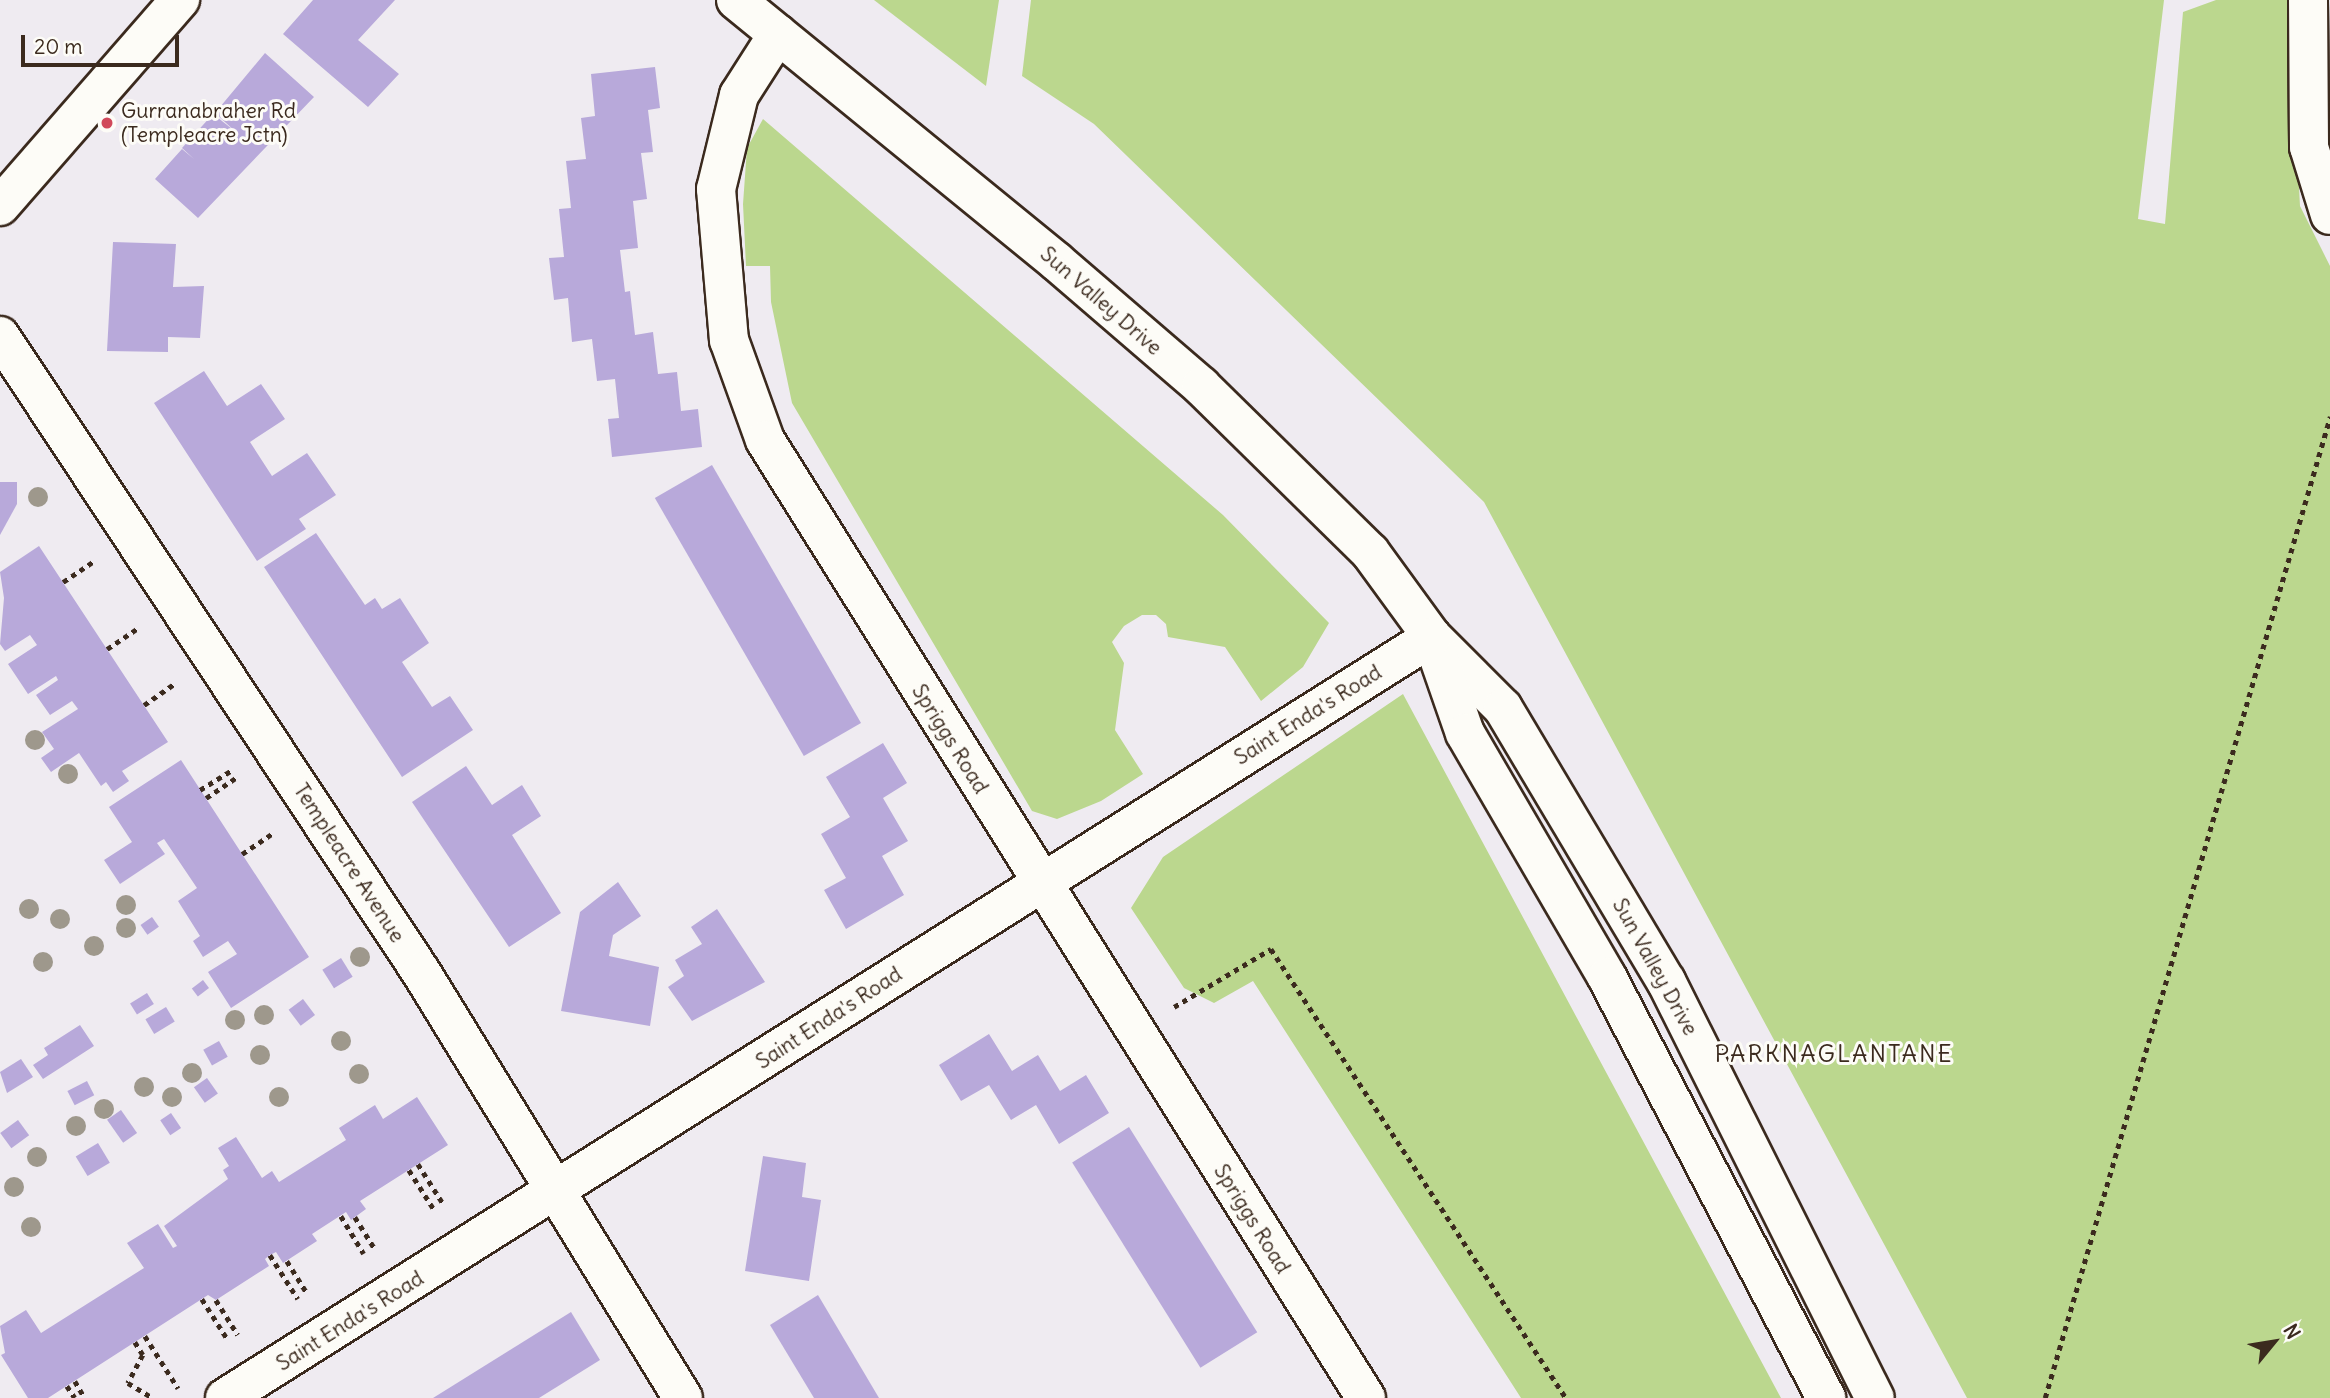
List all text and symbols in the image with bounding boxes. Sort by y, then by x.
scale bar [24,21,182,65]
text: 20 m [34,33,83,60]
place label: Gurranabraher Rd (Templeacre Jctn) [121,98,296,148]
marker: Gurranabraher Rd (Templeacre Jctn) [99,115,115,131]
street label: Sun Valley Drive [1035,241,1167,361]
street label: Saint Enda's Road [1230,660,1386,770]
street label: Spriggs Road [906,680,994,798]
street label: Templeacre Avenue [288,779,410,947]
street label: Sun Valley Drive [1607,894,1703,1040]
street label: Saint Enda's Road [751,961,907,1075]
district label: PARKNAGLANTANE [1716,1040,1952,1068]
street label: Spriggs Road [1208,1160,1296,1278]
street label: Saint Enda's Road [272,1266,428,1376]
north arrow [2239,1307,2309,1377]
text: N [2279,1320,2306,1343]

